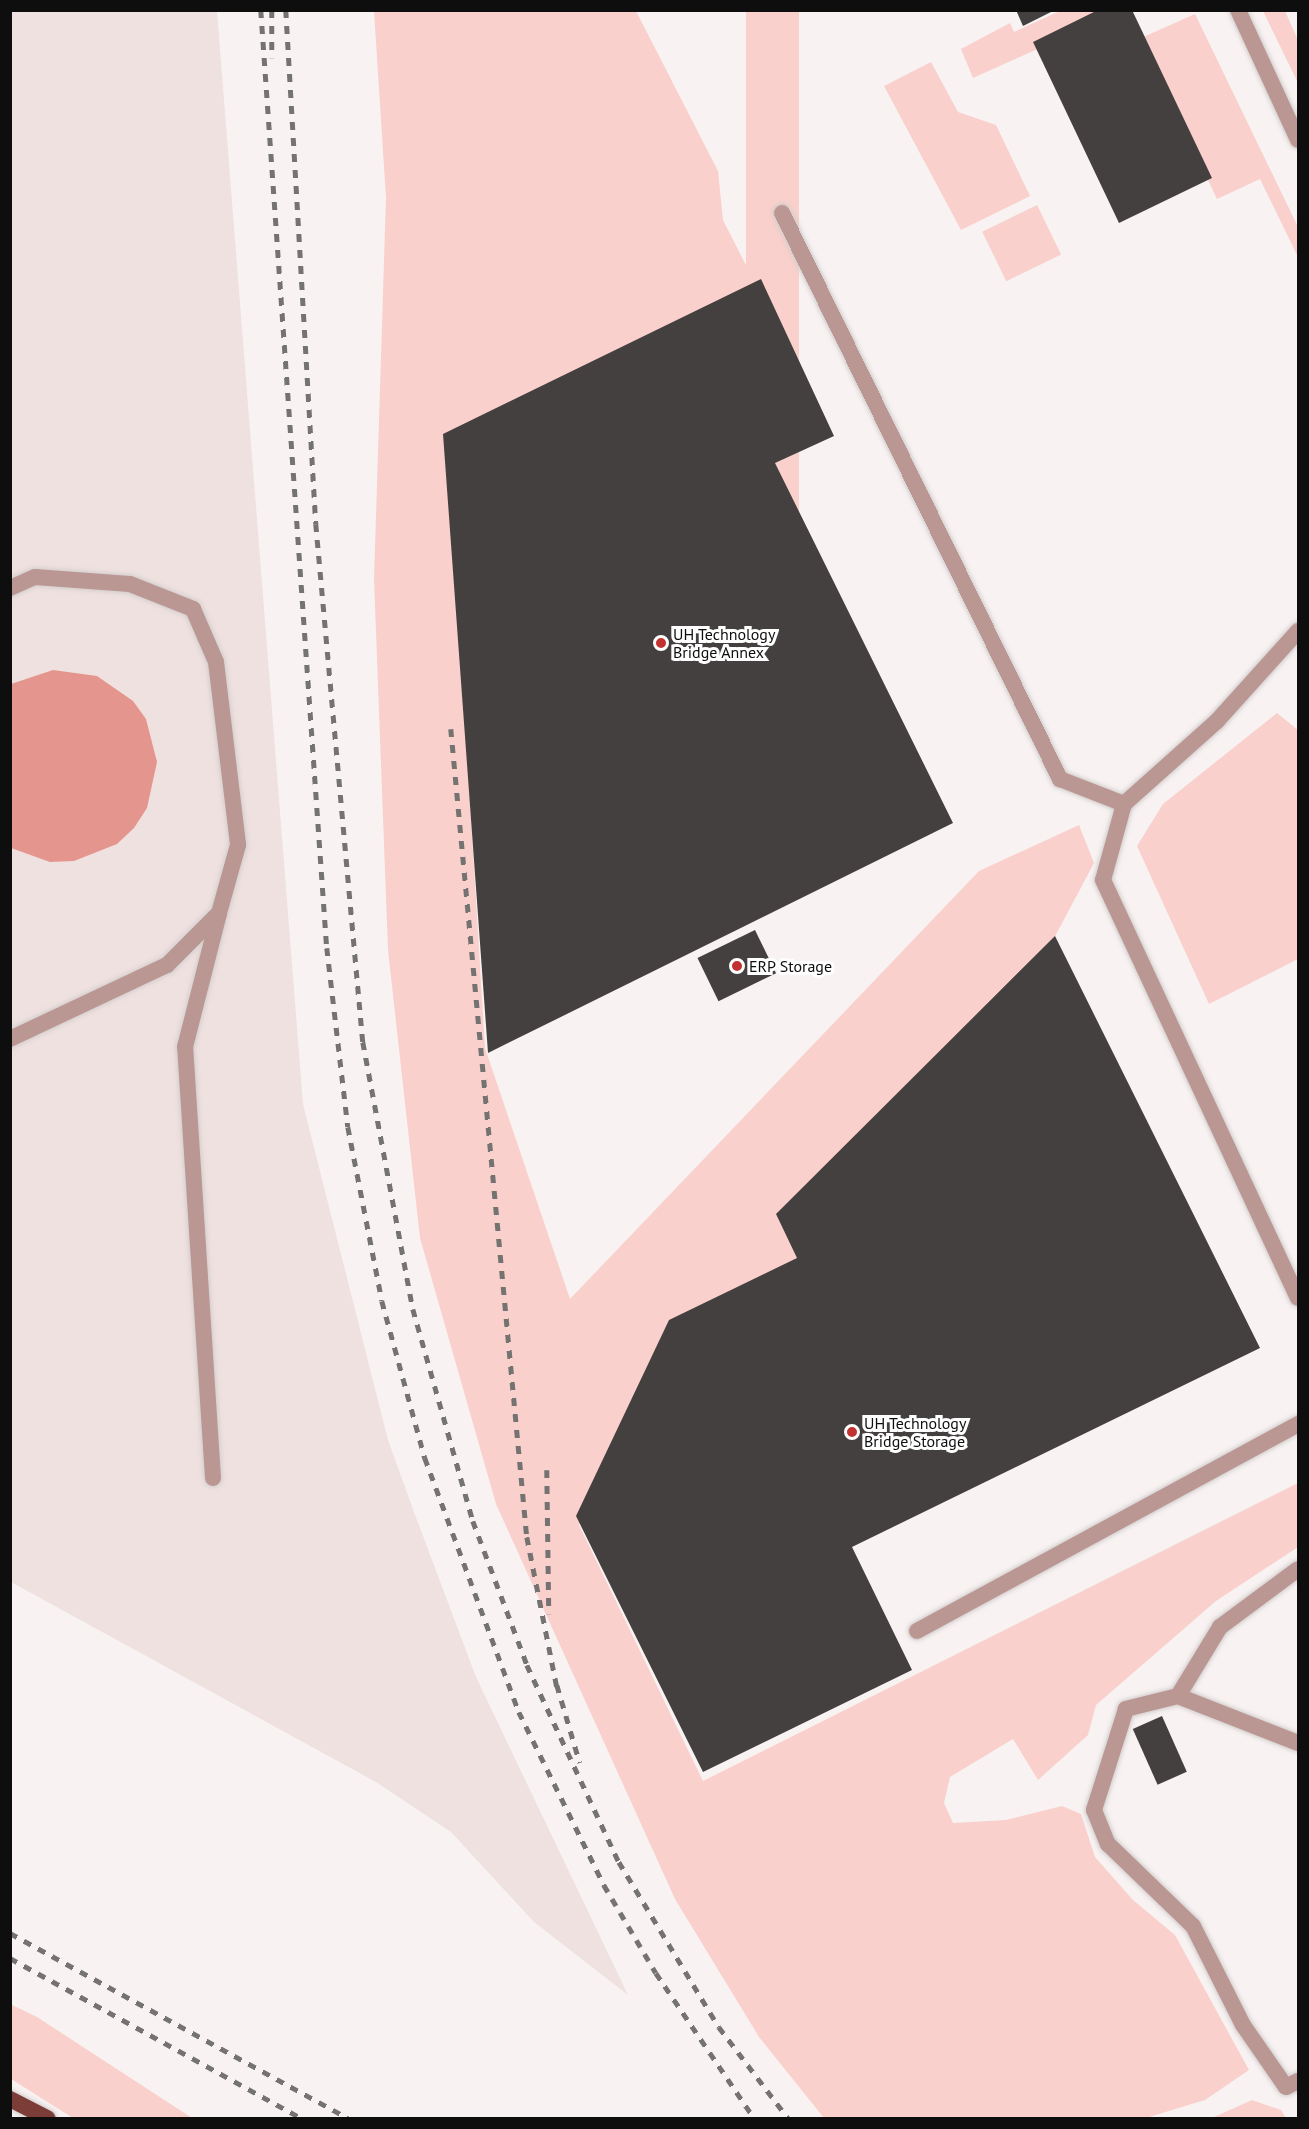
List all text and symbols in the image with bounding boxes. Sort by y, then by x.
place label: UH Technology Bridge Annex [673,624,776,662]
marker: UH Technology Bridge Annex [654,636,668,650]
place label: ERP Storage [749,956,833,976]
marker: ERP Storage [730,959,744,973]
place label: UH Technology Bridge Storage [864,1413,967,1451]
marker: UH Technology Bridge Storage [845,1425,859,1439]

